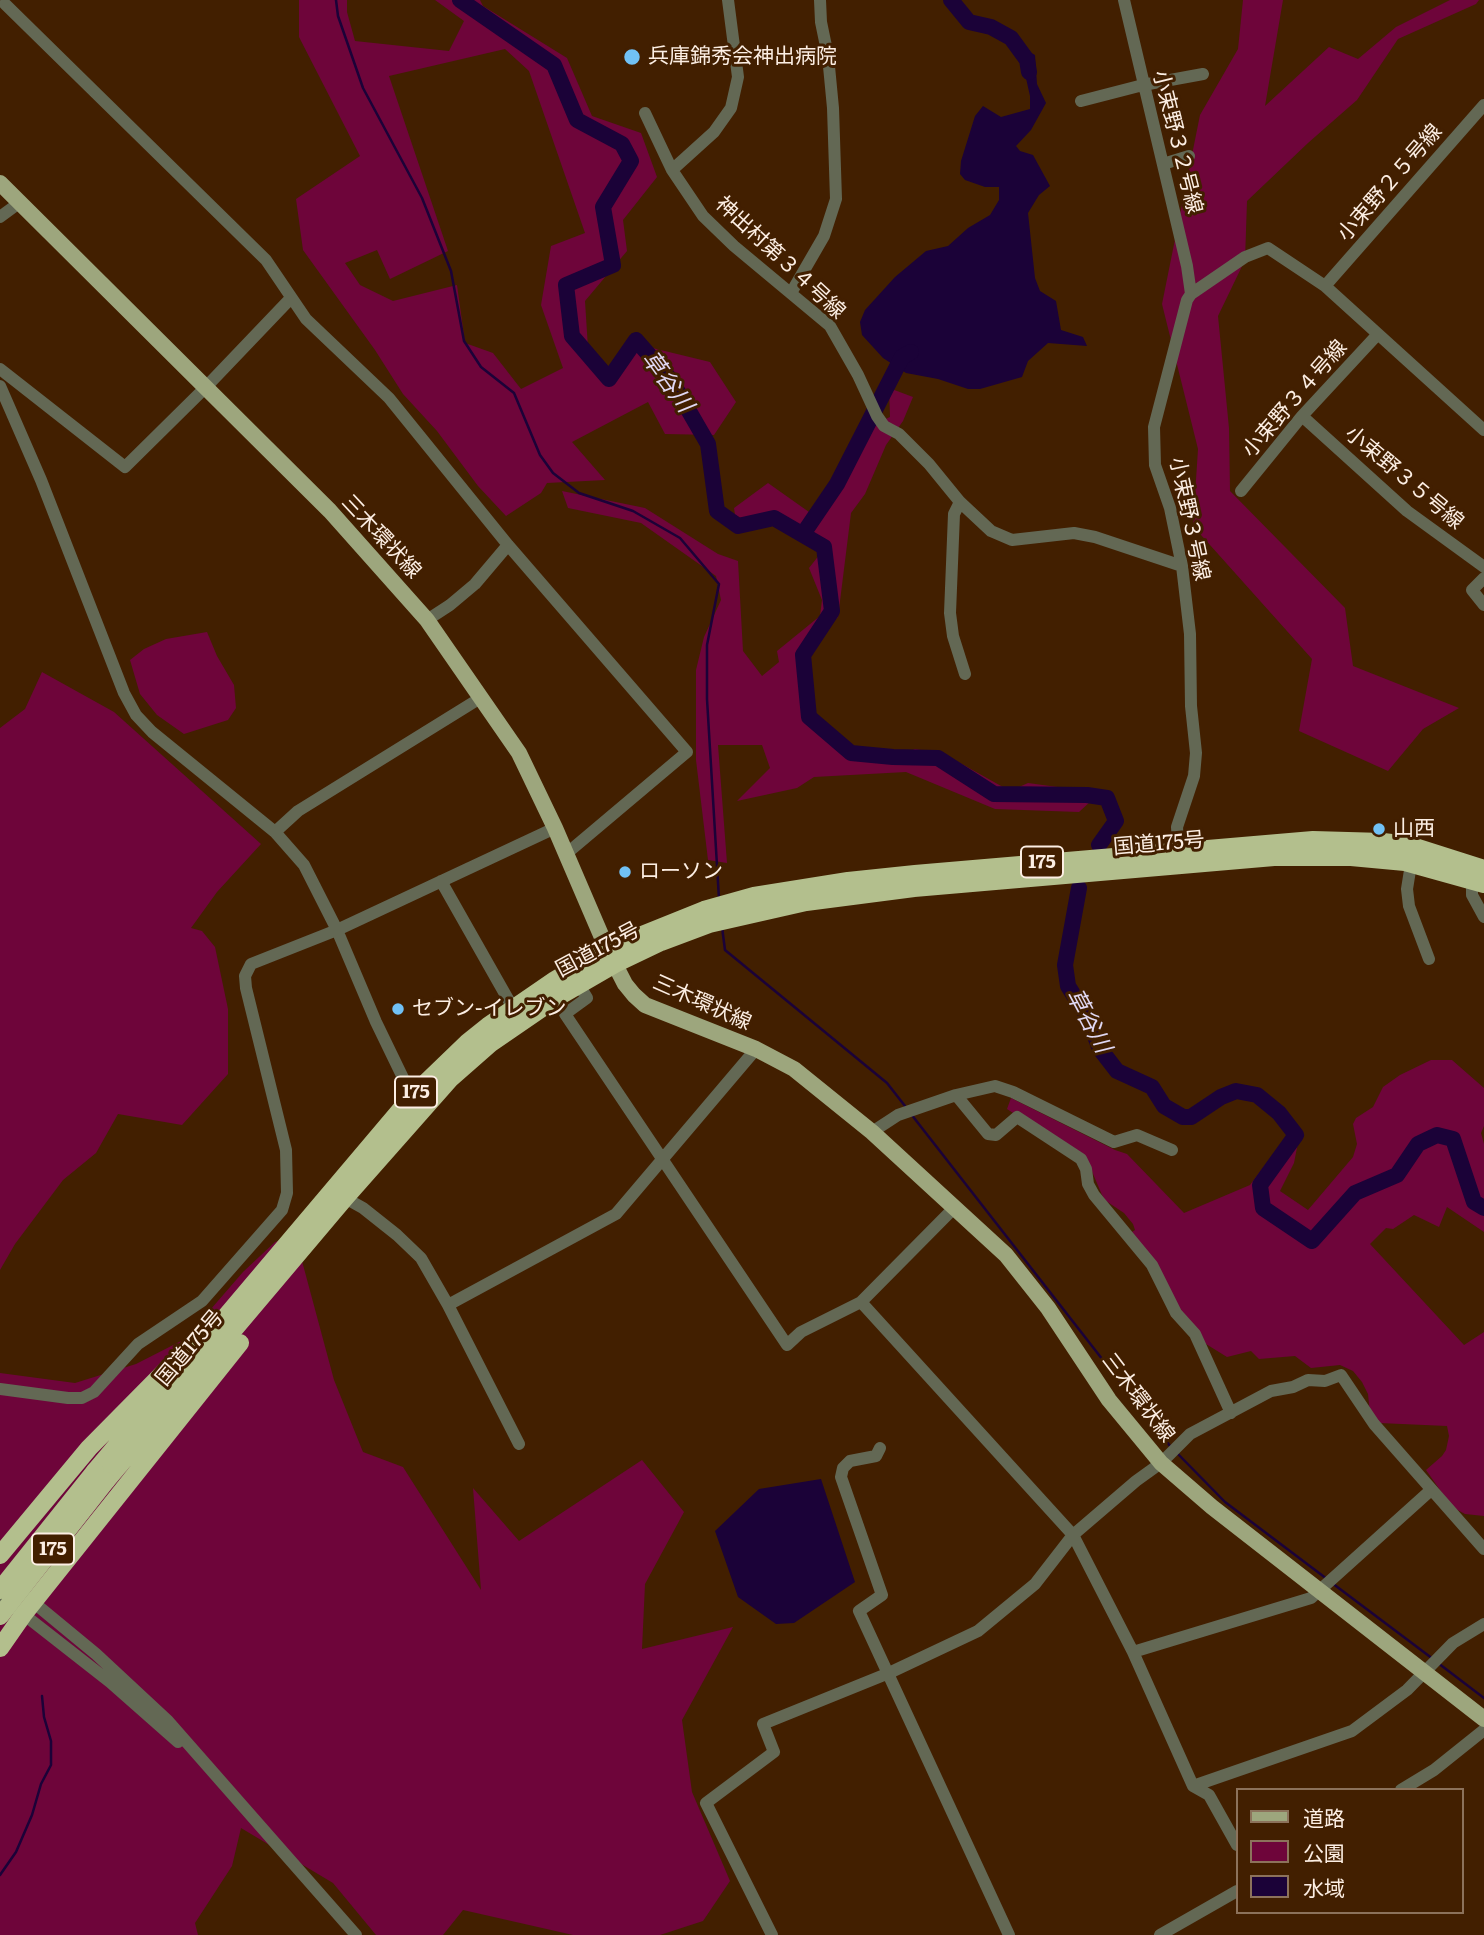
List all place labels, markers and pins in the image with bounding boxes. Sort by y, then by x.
place label: 兵庫錦秀会神出病院 [648,44,837,70]
marker: 兵庫錦秀会神出病院 [622,47,642,67]
place label: 山西 [1393,816,1435,842]
marker: 山西 [1371,821,1387,837]
place label: ローソン [639,859,723,885]
marker: ローソン [617,864,633,880]
place label: セブン-イレブン [412,996,566,1022]
marker: セブン-イレブン [390,1001,406,1017]

